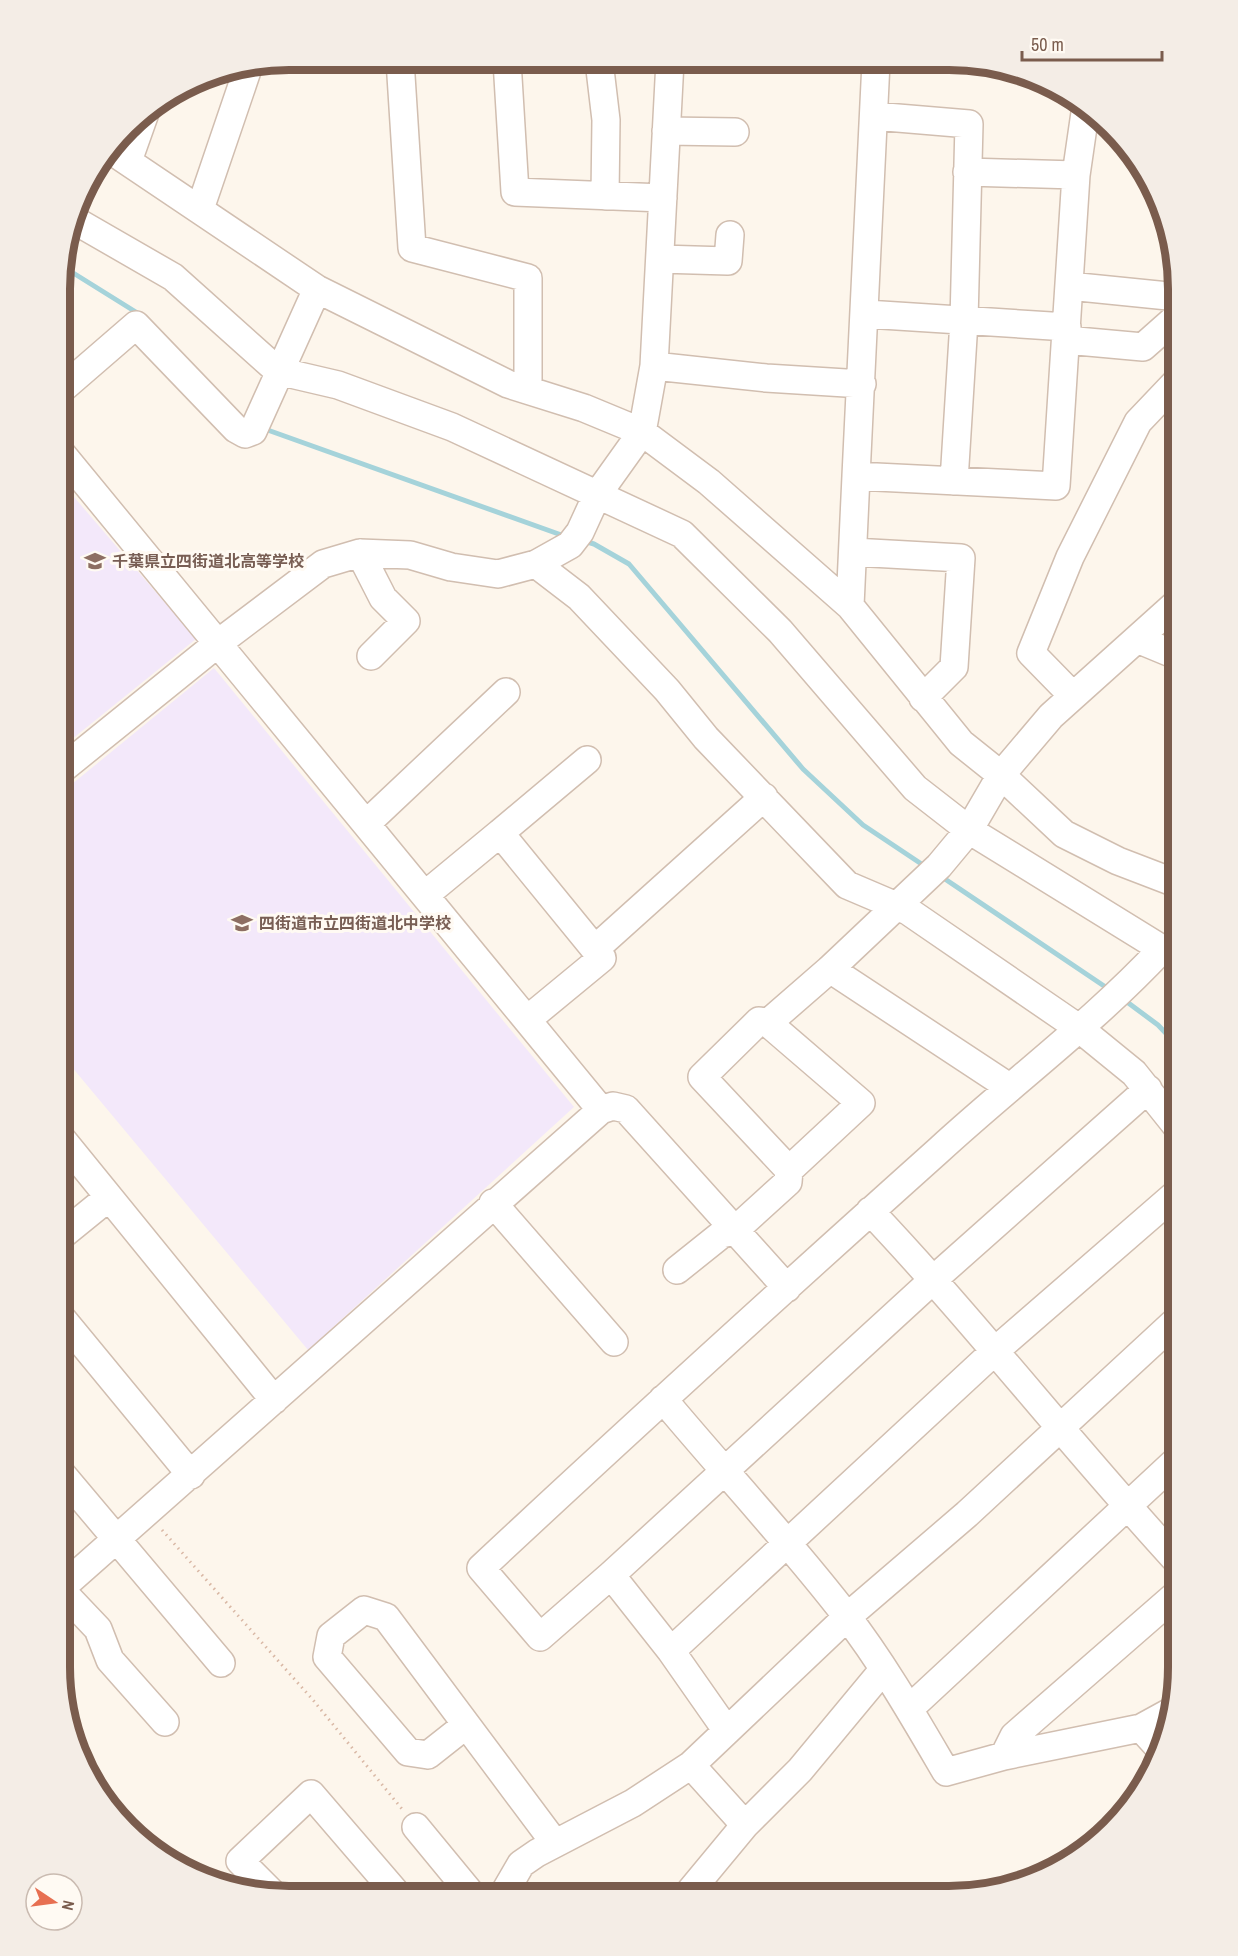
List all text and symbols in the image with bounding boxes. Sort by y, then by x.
scale bar [1022,24,1162,62]
text: 50 m [1031,32,1064,57]
school or university icon: 千葉県立四街道北高等学校 [83,549,107,573]
place label: 千葉県立四街道北高等学校 [112,550,304,572]
school or university icon: 四街道市立四街道北中学校 [230,911,254,935]
place label: 四街道市立四街道北中学校 [259,912,451,934]
north arrow [24,1872,84,1932]
text: N [57,1898,80,1912]

